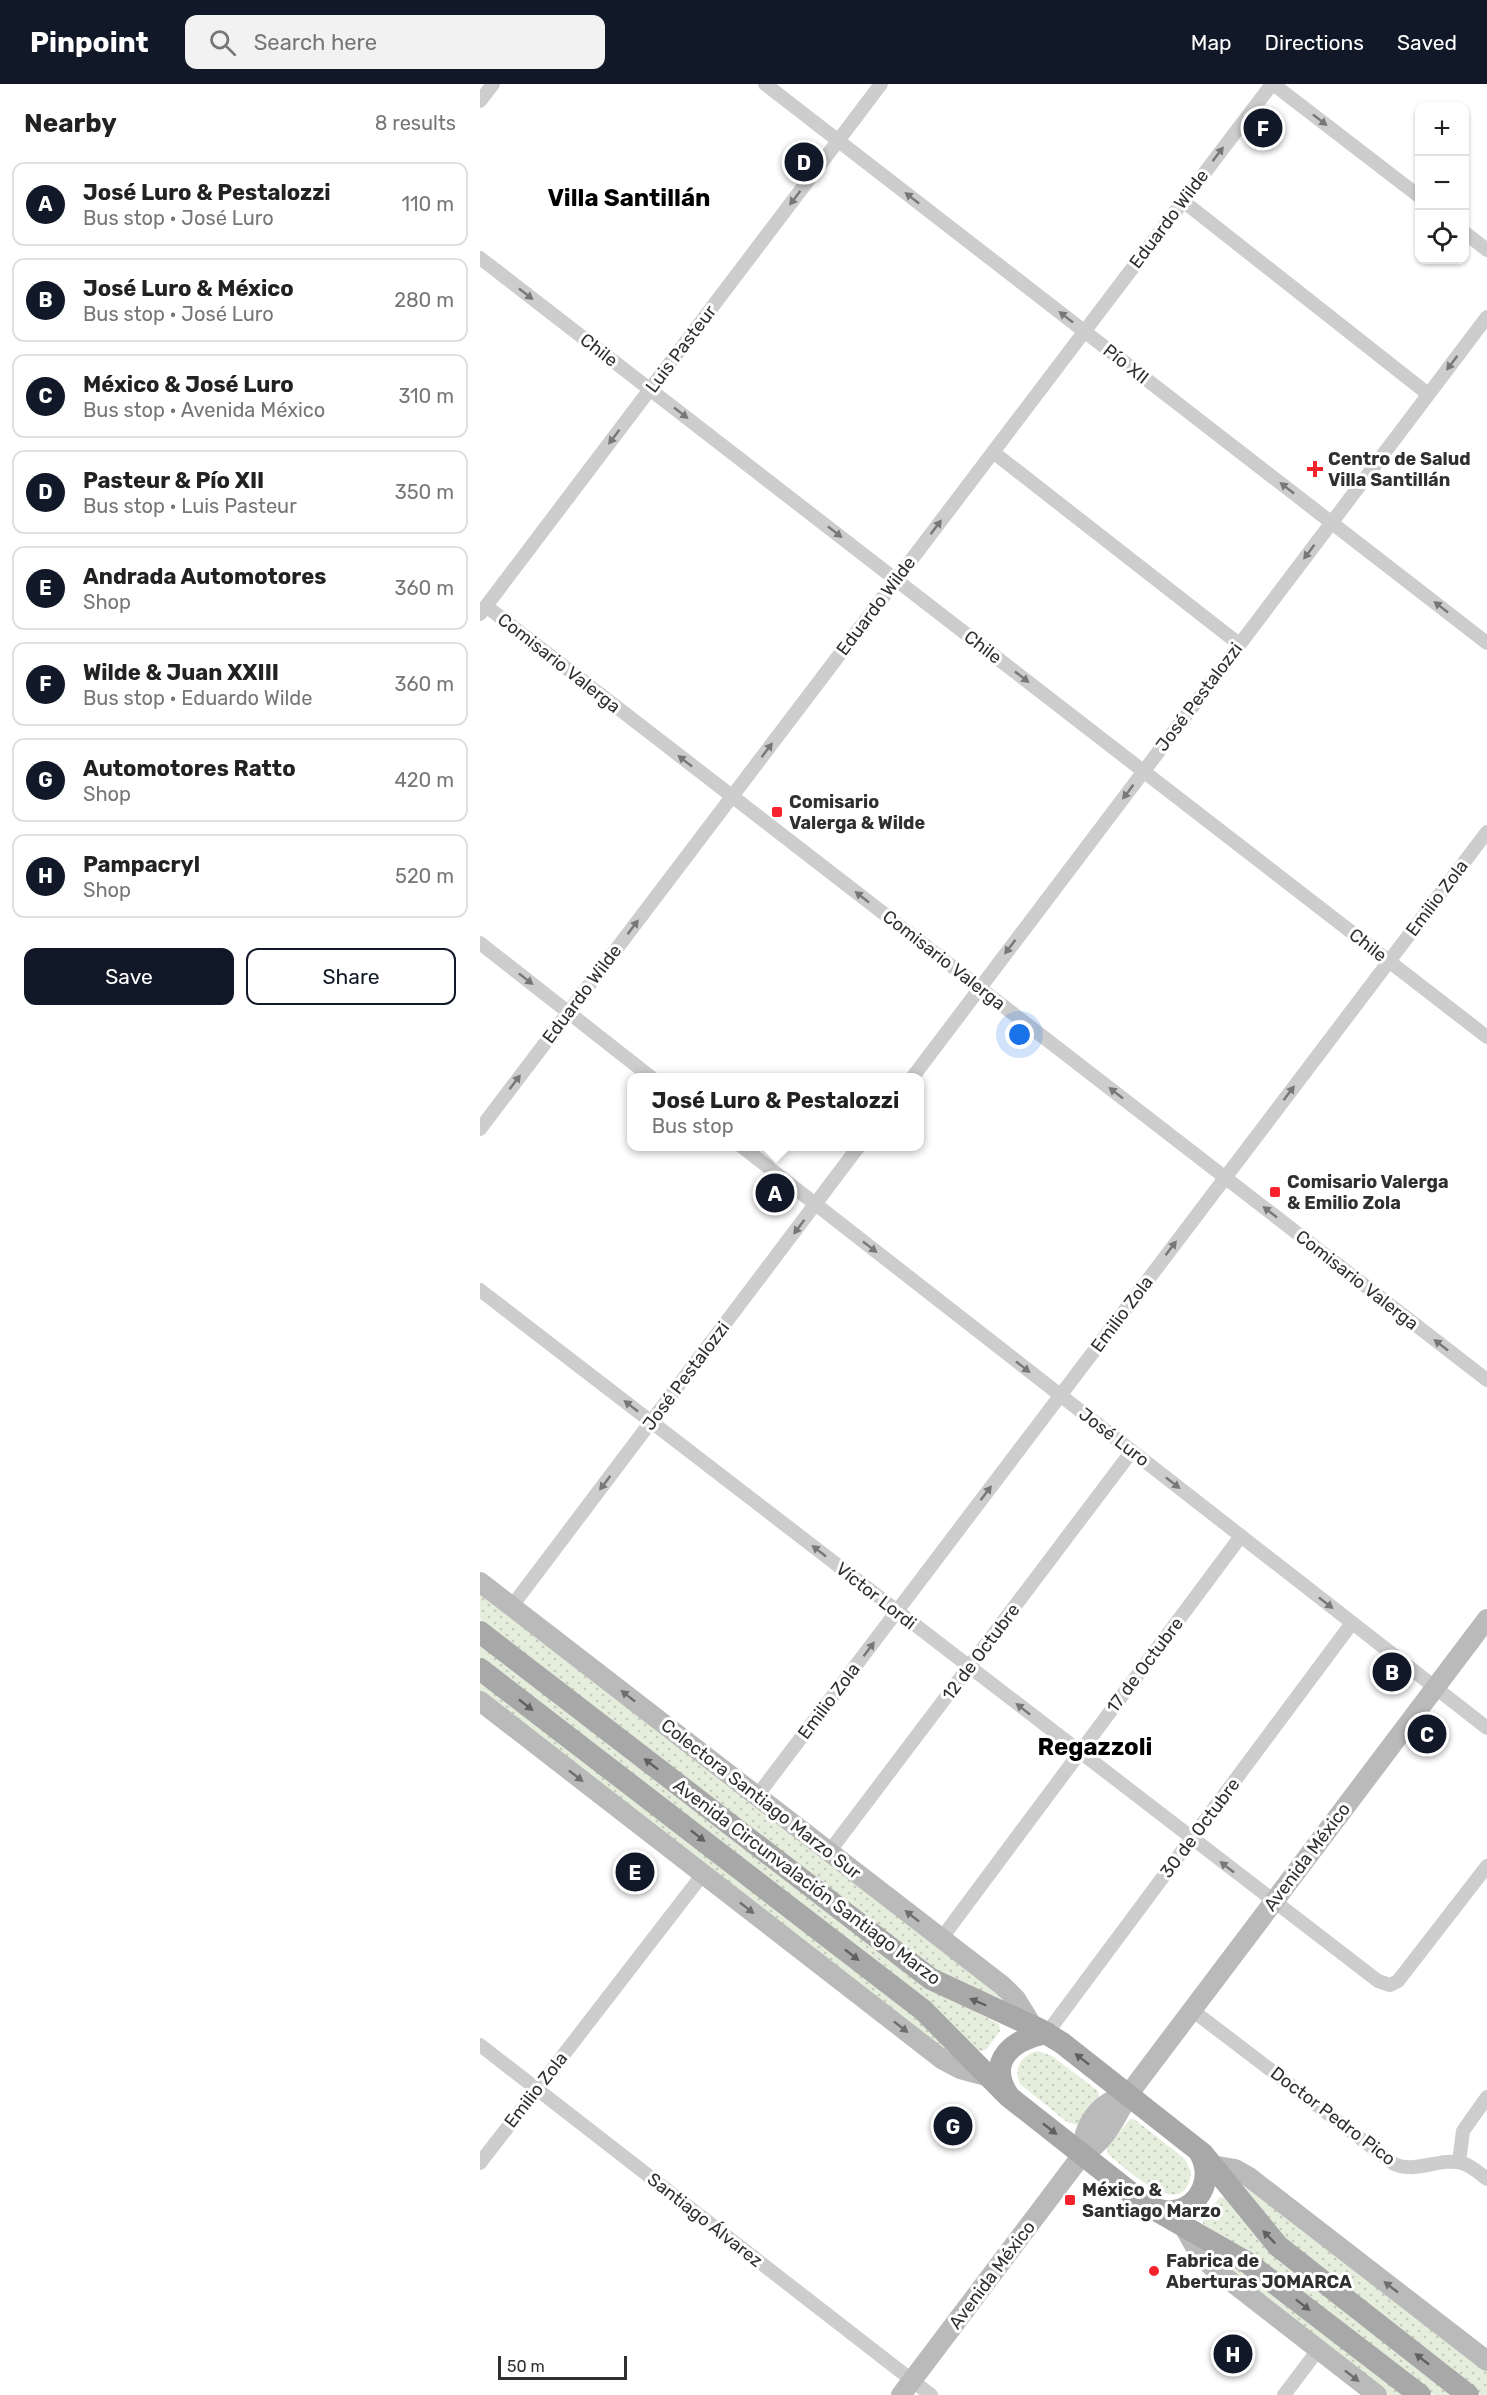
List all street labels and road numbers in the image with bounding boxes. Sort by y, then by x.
street label: Eduardo Wilde [1125,165,1213,273]
street label: Luis Pasteur [641,301,721,397]
street label: Chile [576,328,622,372]
street label: Pío XII [1099,339,1153,389]
street label: Eduardo Wilde [832,552,920,660]
street label: Comisario Valerga [493,608,625,718]
street label: Chile [960,625,1006,669]
street label: José Pestalozzi [1151,638,1247,756]
street label: Emilio Zola [1401,855,1473,941]
street label: Comisario Valerga [878,905,1010,1015]
street label: Chile [1345,923,1391,967]
street label: Eduardo Wilde [538,940,626,1048]
street label: Comisario Valerga [1291,1225,1423,1335]
street label: Emilio Zola [1086,1271,1158,1357]
street label: José Pestalozzi [638,1317,734,1435]
street label: José Luro [1074,1403,1154,1471]
street label: Víctor Lordi [831,1558,921,1634]
street label: 12 de Octubre [938,1599,1024,1705]
street label: 17 de Octubre [1102,1613,1188,1717]
street label: Emilio Zola [793,1658,865,1744]
street label: Colectora Santiago Marzo Sur [657,1714,865,1884]
street label: Avenida Circunvalación Santiago Marzo [669,1774,945,1990]
street label: 30 de Octubre [1155,1774,1245,1882]
street label: Avenida México [1259,1798,1355,1916]
street label: Emilio Zola [500,2048,572,2132]
street label: Doctor Pedro Pico [1266,2062,1400,2170]
street label: Santiago Álvarez [643,2168,767,2272]
street label: Avenida México [944,2216,1040,2334]

